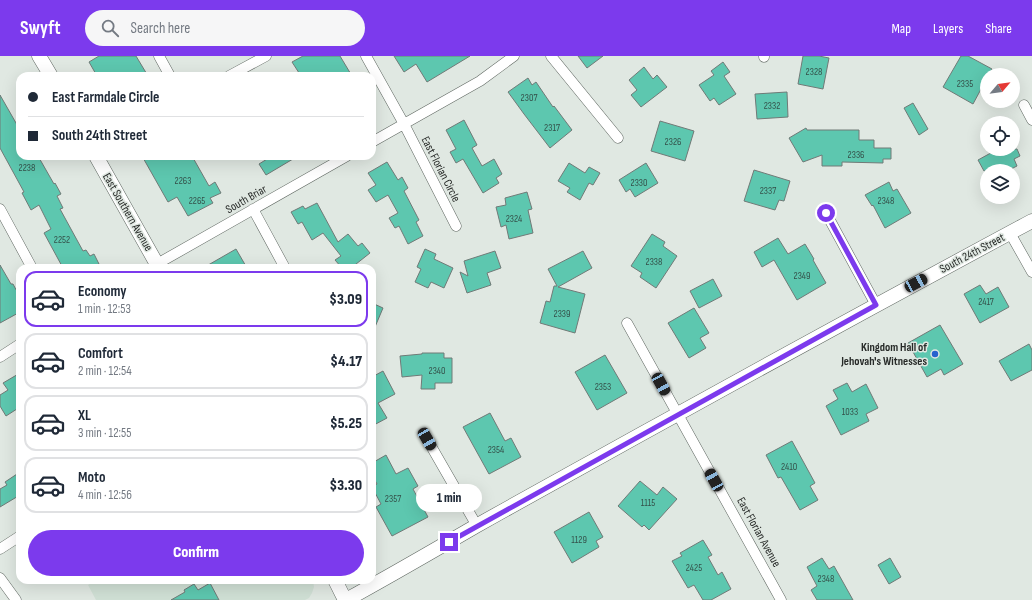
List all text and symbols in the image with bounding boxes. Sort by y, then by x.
search box [85,10,365,46]
text: Swyft [20,17,61,40]
icon: search [99,17,121,39]
text: Search here [131,19,190,38]
text: Map [891,20,911,37]
text: Layers [933,20,963,37]
text: Share [985,20,1012,37]
house number: 2328 [806,66,822,78]
north arrow [980,68,1020,108]
map controls [980,68,1020,204]
house number: 2335 [957,78,973,90]
text: East Farmdale Circle [52,88,159,107]
house number: 2307 [521,92,537,104]
house number: 2332 [764,100,780,112]
button: locate [980,116,1020,156]
house number: 2317 [544,122,560,134]
text: South 24th Street [52,126,147,145]
street label: East Florian Circle [418,134,464,205]
house number: 2326 [665,136,681,148]
house number: 2336 [848,149,864,161]
house number: 2238 [19,162,35,174]
button: layers [980,164,1020,204]
street label: East Southern Avenue [99,170,156,254]
house number: 2263 [175,175,191,187]
house number: 2330 [631,177,648,189]
street label: South Briar [223,181,270,217]
house number: 2337 [760,185,776,197]
house number: 2265 [189,195,205,207]
house number: 2348 [878,195,894,207]
route start [817,204,835,222]
house number: 2324 [506,213,522,225]
street label: South 24th Street [937,230,1008,277]
house number: 2252 [54,234,70,246]
house number: 2338 [646,256,662,268]
house number: 2349 [794,270,810,282]
car [903,272,929,294]
icon: car [30,281,66,317]
text: Economy [78,282,127,301]
text: $3.09 [329,290,362,309]
house number: 2417 [978,296,994,308]
text: 1 min · 12:53 [78,301,131,317]
house number: 2339 [554,308,570,320]
place label: Kingdom Hall of Jehovah's Witnesses [840,340,927,369]
icon: car [30,343,66,379]
text: Comfort [78,344,123,363]
marker: Kingdom Hall of Jehovah's Witnesses [930,349,940,359]
text: $4.17 [330,352,362,371]
text: 2 min · 12:54 [78,363,132,379]
house number: 2340 [429,365,446,377]
car [650,371,672,397]
house number: 2353 [595,381,611,393]
icon: car [30,405,66,441]
text: XL [78,406,91,425]
house number: 1033 [842,406,858,418]
text: $5.25 [330,414,362,433]
text: 3 min · 12:55 [78,425,132,441]
car [416,426,438,452]
house number: 2354 [488,444,504,456]
house number: 2410 [781,461,797,473]
icon: car [30,467,66,503]
car [703,467,725,493]
text: Moto [78,468,105,487]
text: $3.30 [329,476,362,495]
callout: 1 min [416,484,482,512]
text: 4 min · 12:56 [78,487,132,503]
text: 1 min [437,490,461,506]
house number: 2357 [385,493,401,505]
street label: East Florian Avenue [733,495,784,570]
house number: 1115 [641,497,655,509]
button: Confirm [28,530,364,576]
route end [440,533,458,551]
house number: 1129 [571,534,587,546]
house number: 2425 [686,562,702,574]
house number: 2348 [818,573,834,585]

